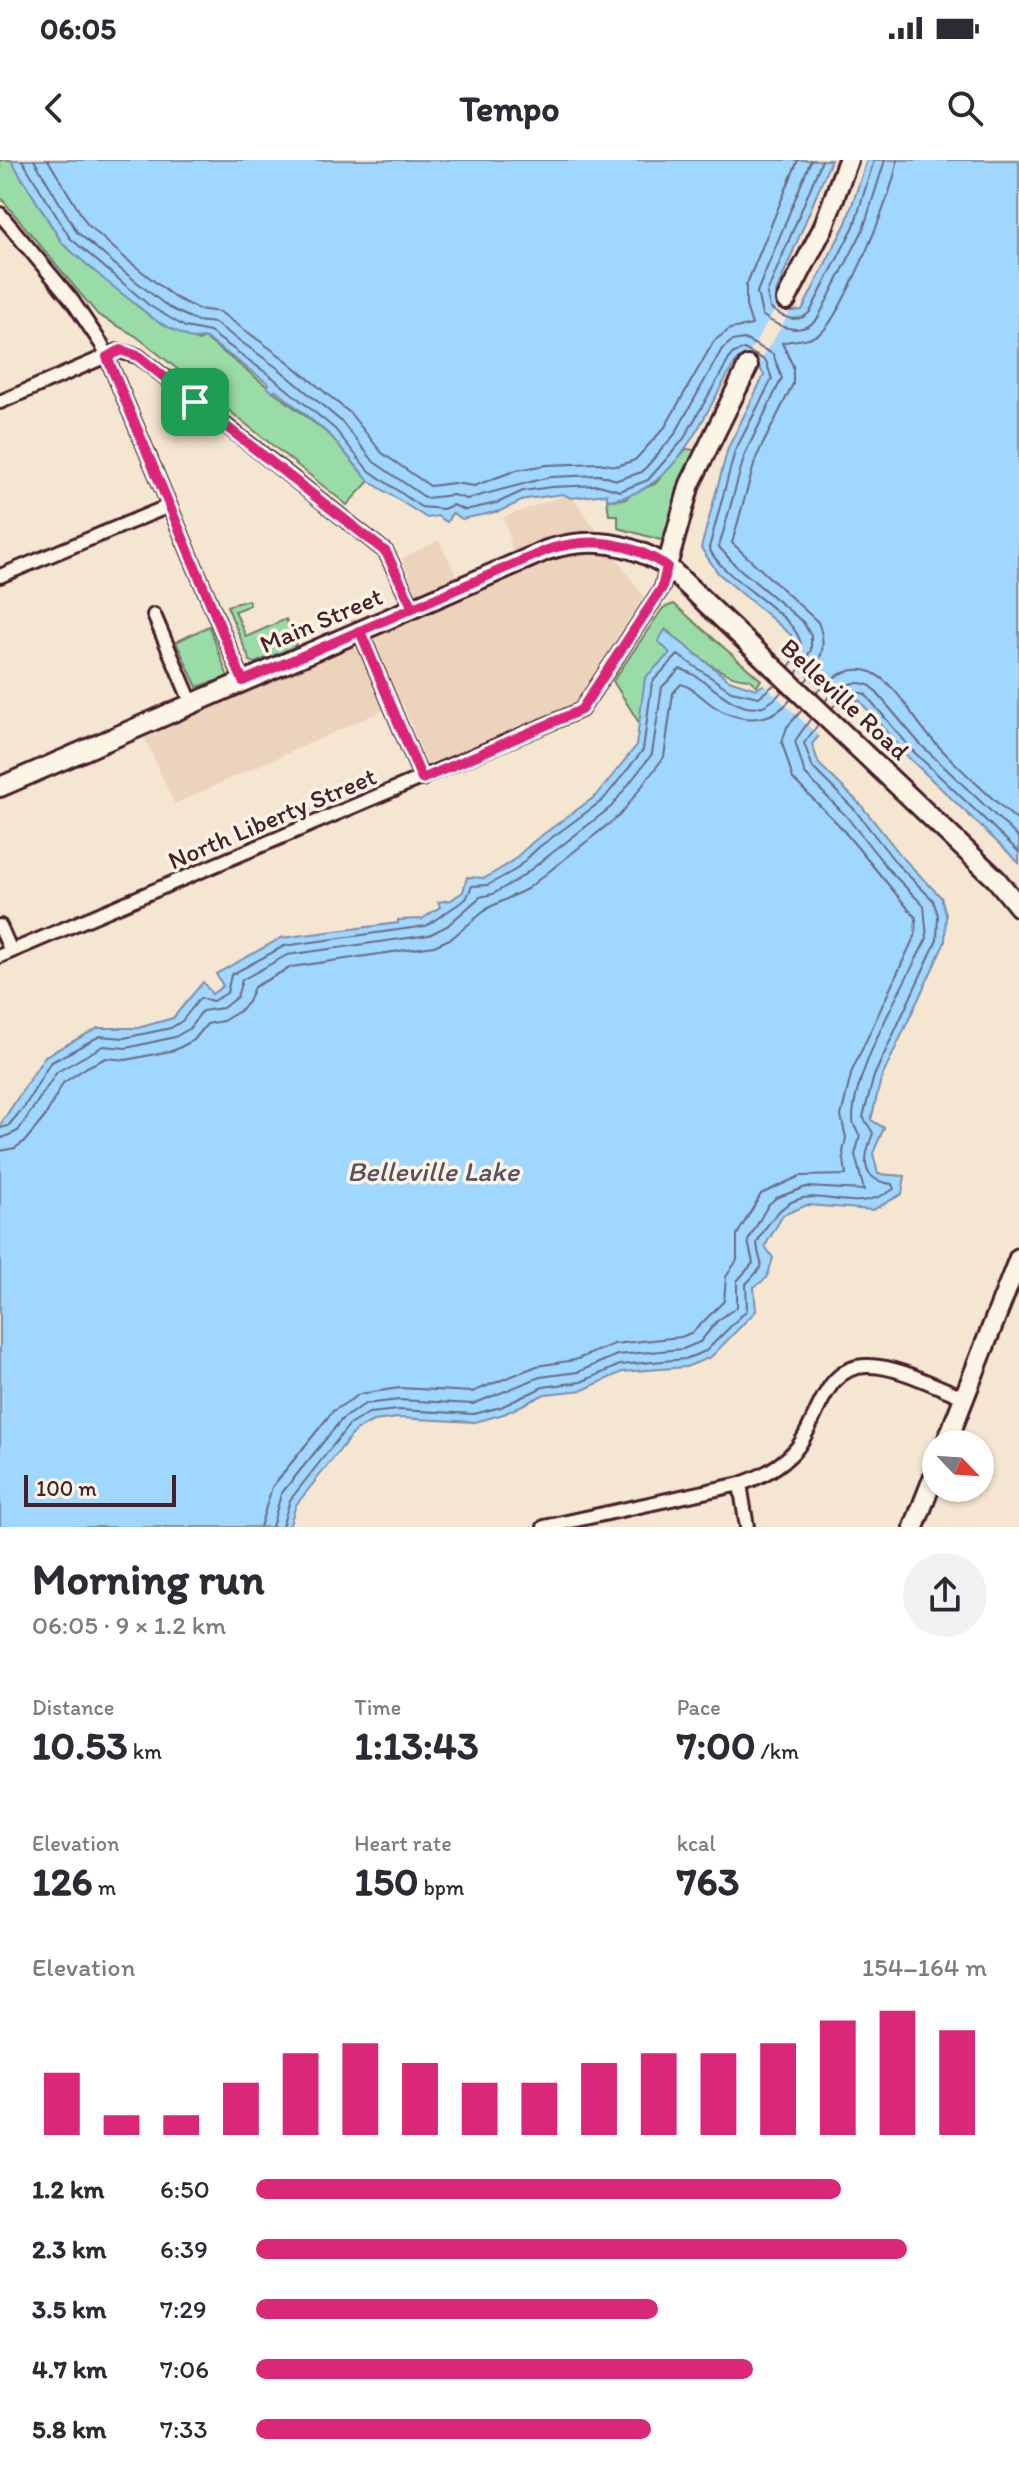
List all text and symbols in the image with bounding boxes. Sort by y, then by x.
text: 06:05 [40,10,116,47]
icon: back [32,86,76,130]
icon: search [943,86,987,130]
text: Tempo [459,87,560,130]
pin [161,368,229,436]
icon: arrive [173,380,217,424]
street label: Main Street [255,580,388,660]
street label: Belleville Road [774,631,916,767]
street label: North Liberty Street [163,760,381,876]
water label: Belleville Lake [347,1154,521,1188]
north arrow [922,1430,994,1502]
map controls [922,1430,994,1502]
scale bar [24,1471,176,1507]
text: 100 m [36,1475,97,1502]
text: Morning run [32,1552,265,1605]
button: share [903,1553,987,1637]
text: 06:05 · 9 × 1.2 km [32,1609,226,1641]
text: Distance [32,1694,114,1721]
text: Time [354,1694,401,1721]
text: Pace [677,1694,721,1721]
text: 10.53 [32,1721,128,1769]
text: 1:13:43 [354,1721,479,1769]
text: 7:00 [677,1721,756,1769]
text: km [128,1738,162,1765]
text: /km [756,1738,799,1765]
text: Elevation [32,1830,119,1857]
text: Heart rate [354,1830,452,1857]
text: kcal [677,1830,716,1857]
text: 126 [32,1857,93,1905]
text: 150 [354,1857,419,1905]
text: 763 [677,1857,739,1905]
text: m [93,1874,116,1901]
text: bpm [419,1874,464,1901]
text: Elevation [32,1951,135,1983]
text: 154–164 m [862,1951,987,1983]
text: 1.2 km [32,2173,104,2205]
text: 6:50 [160,2173,210,2205]
text: 2.3 km [32,2233,106,2265]
text: 6:39 [160,2233,208,2265]
text: 3.5 km [32,2293,106,2325]
text: 7:29 [160,2293,207,2325]
text: 4.7 km [32,2353,107,2385]
text: 7:06 [160,2353,209,2385]
text: 5.8 km [32,2413,107,2445]
text: 7:33 [160,2413,208,2445]

